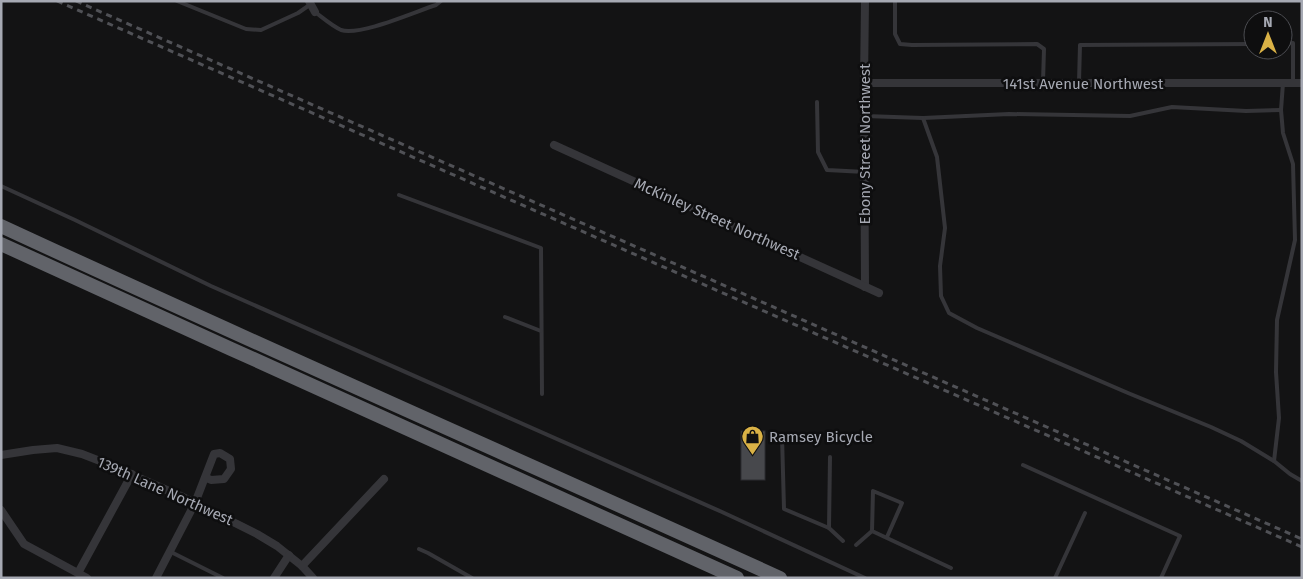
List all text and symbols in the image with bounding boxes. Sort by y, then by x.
north arrow [1243,10,1293,60]
text: N [1263,14,1273,31]
street label: Ebony Street Northwest [856,63,874,224]
street label: 141st Avenue Northwest [1003,75,1164,93]
street label: McKinley Street Northwest [631,174,803,264]
shop icon: Ramsey Bicycle [741,425,765,456]
place label: Ramsey Bicycle [769,428,873,446]
street label: 139th Lane Northwest [94,453,236,529]

